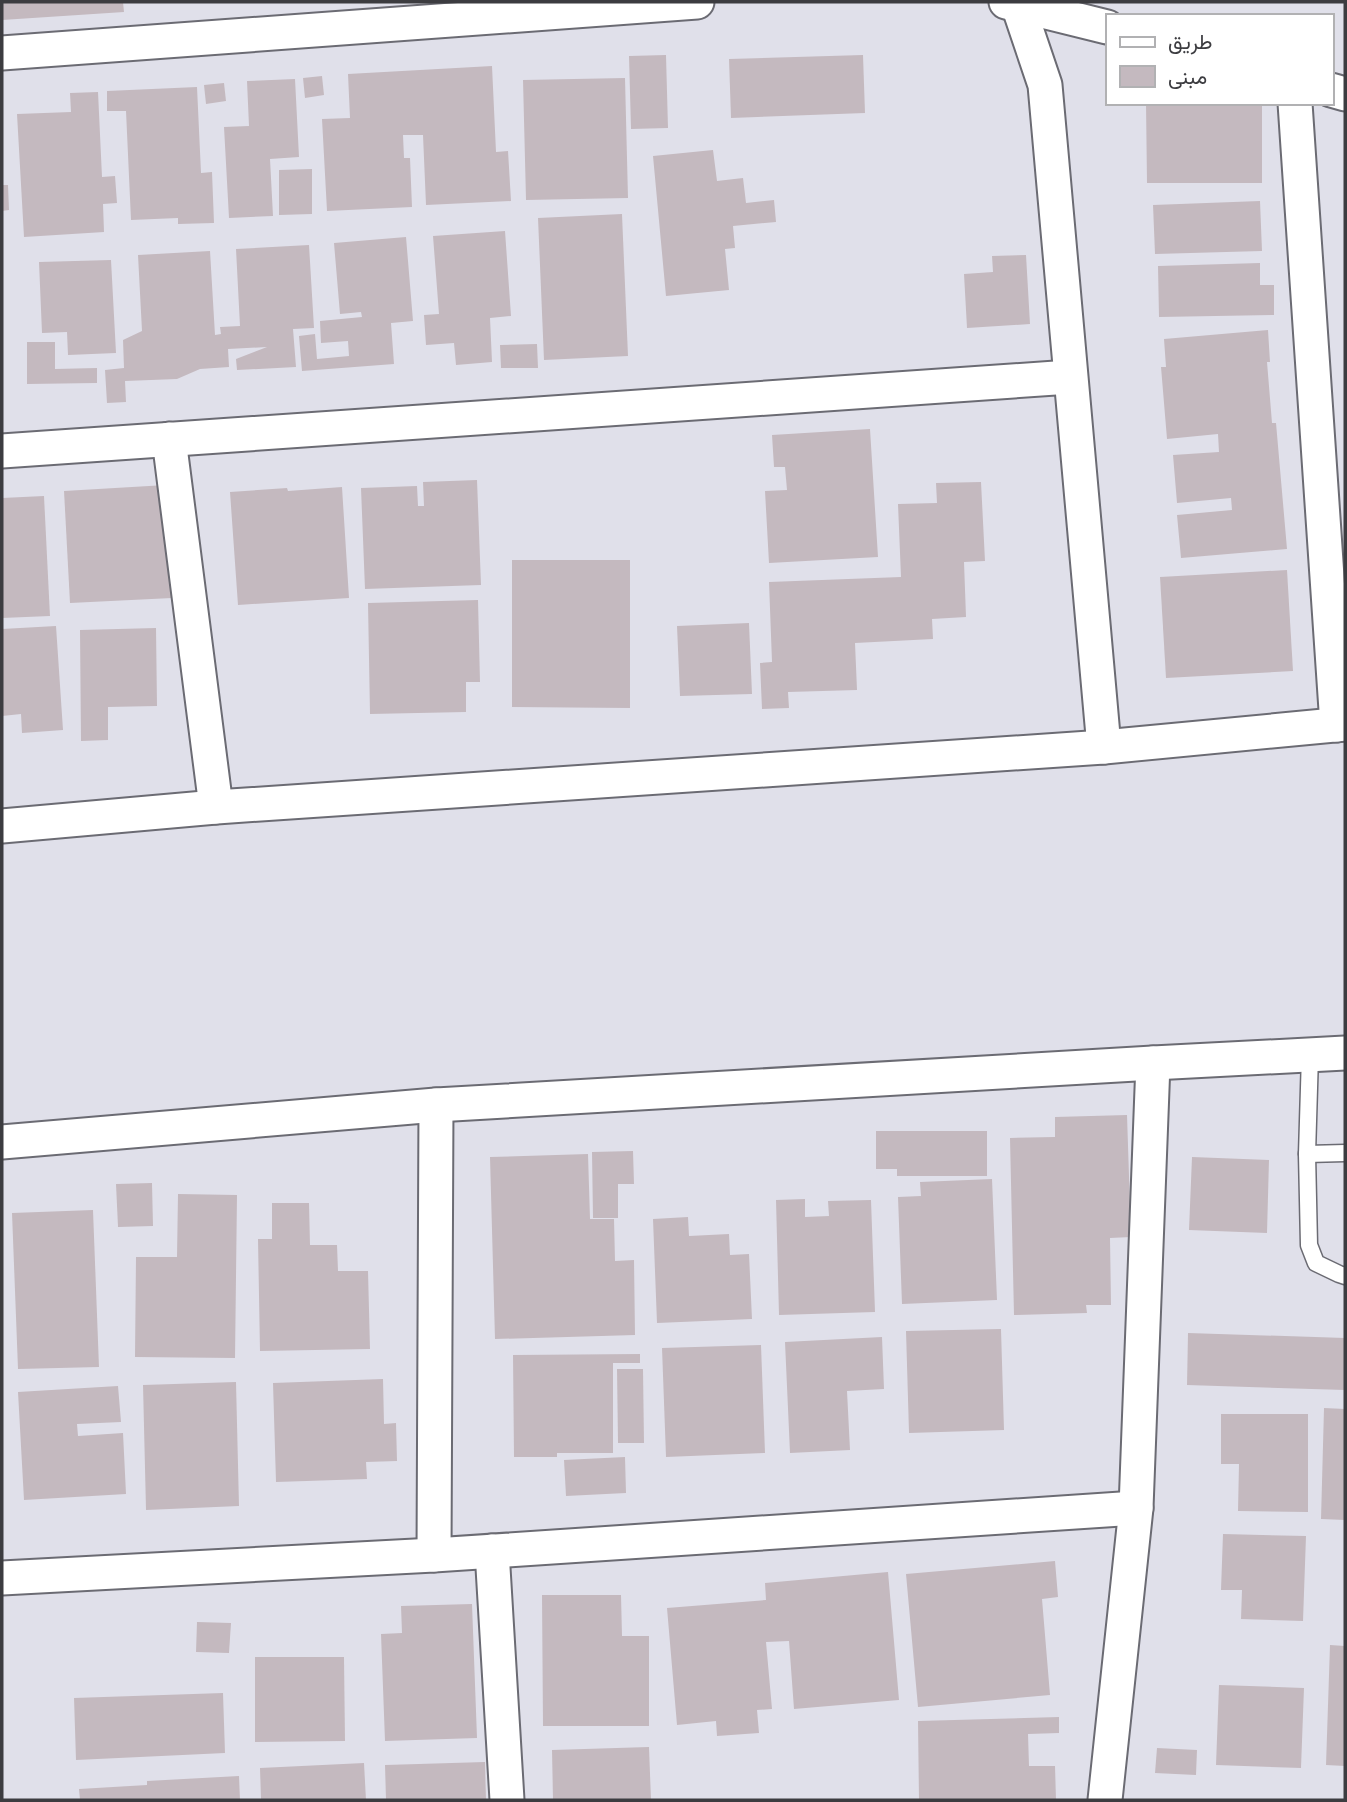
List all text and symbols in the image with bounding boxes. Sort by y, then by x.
legend [1106,14,1333,105]
text: طريق [1168,29,1213,55]
text: مبنى [1168,64,1207,89]

